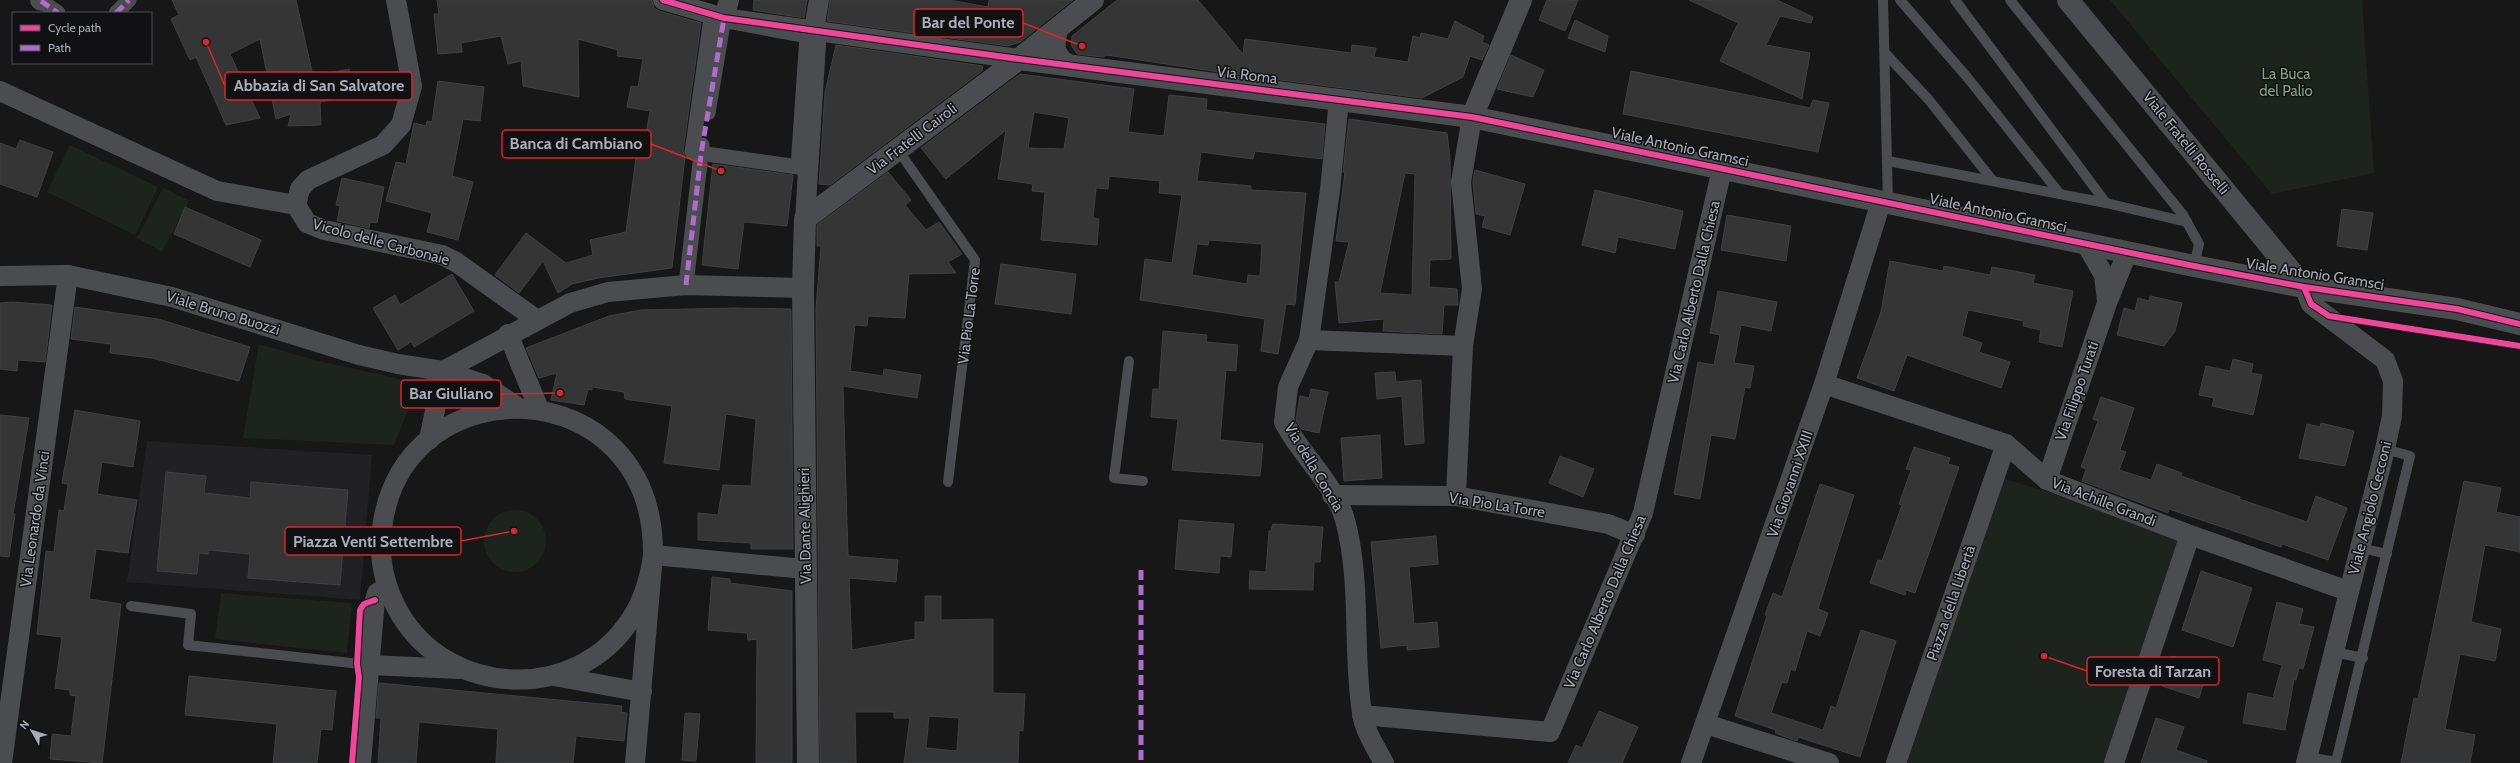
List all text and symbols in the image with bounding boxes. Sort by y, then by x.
callout: Bar del Ponte [914,9,1023,37]
legend [12,12,152,64]
text: Bar del Ponte [922,13,1015,32]
text: Cycle path [48,20,101,35]
text: Path [48,40,71,55]
street label: Via Roma [1216,62,1279,88]
park label: La Buca del Palio [2259,65,2313,100]
callout: Abbazia di San Salvatore [225,72,412,100]
text: Abbazia di San Salvatore [234,76,404,95]
street label: Viale Fratelli Rosselli [2139,88,2233,198]
street label: Via Fratelli Cairoli [864,99,960,179]
street label: Viale Antonio Gramsci [1610,124,1750,170]
callout: Banca di Cambiano [502,130,651,158]
text: Banca di Cambiano [510,134,642,153]
street label: Viale Antonio Gramsci [1928,190,2068,236]
street label: Via Carlo Alberto Dalla Chiesa [1664,198,1724,385]
street label: Vicolo delle Carbonaie [310,215,452,269]
street label: Viale Antonio Gramsci [2245,254,2385,294]
street label: Via Pio La Torre [954,266,984,365]
street label: Viale Bruno Buozzi [164,287,282,339]
street label: Via Filippo Turati [2052,339,2102,443]
callout: Bar Giuliano [401,380,501,408]
text: Bar Giuliano [409,384,493,403]
street label: Via della Concia [1281,419,1348,515]
street label: Via Giovanni XXIII [1763,428,1817,540]
street label: Viale Angiolo Cecconi [2345,440,2395,576]
street label: Via Leonardo da Vinci [17,450,53,588]
street label: Via Dante Alighieri [795,468,815,584]
street label: Via Achille Grandi [2049,474,2159,530]
street label: Via Pio La Torre [1448,489,1547,522]
street label: Via Carlo Alberto Dalla Chiesa [1560,512,1650,692]
callout: Piazza Venti Settembre [285,527,461,555]
text: Piazza Venti Settembre [293,532,453,551]
street label: Piazza della Libertà [1923,542,1979,663]
callout: Foresta di Tarzan [2087,657,2219,685]
text: Foresta di Tarzan [2095,662,2211,681]
north arrow [12,711,52,751]
text: N [16,717,32,732]

